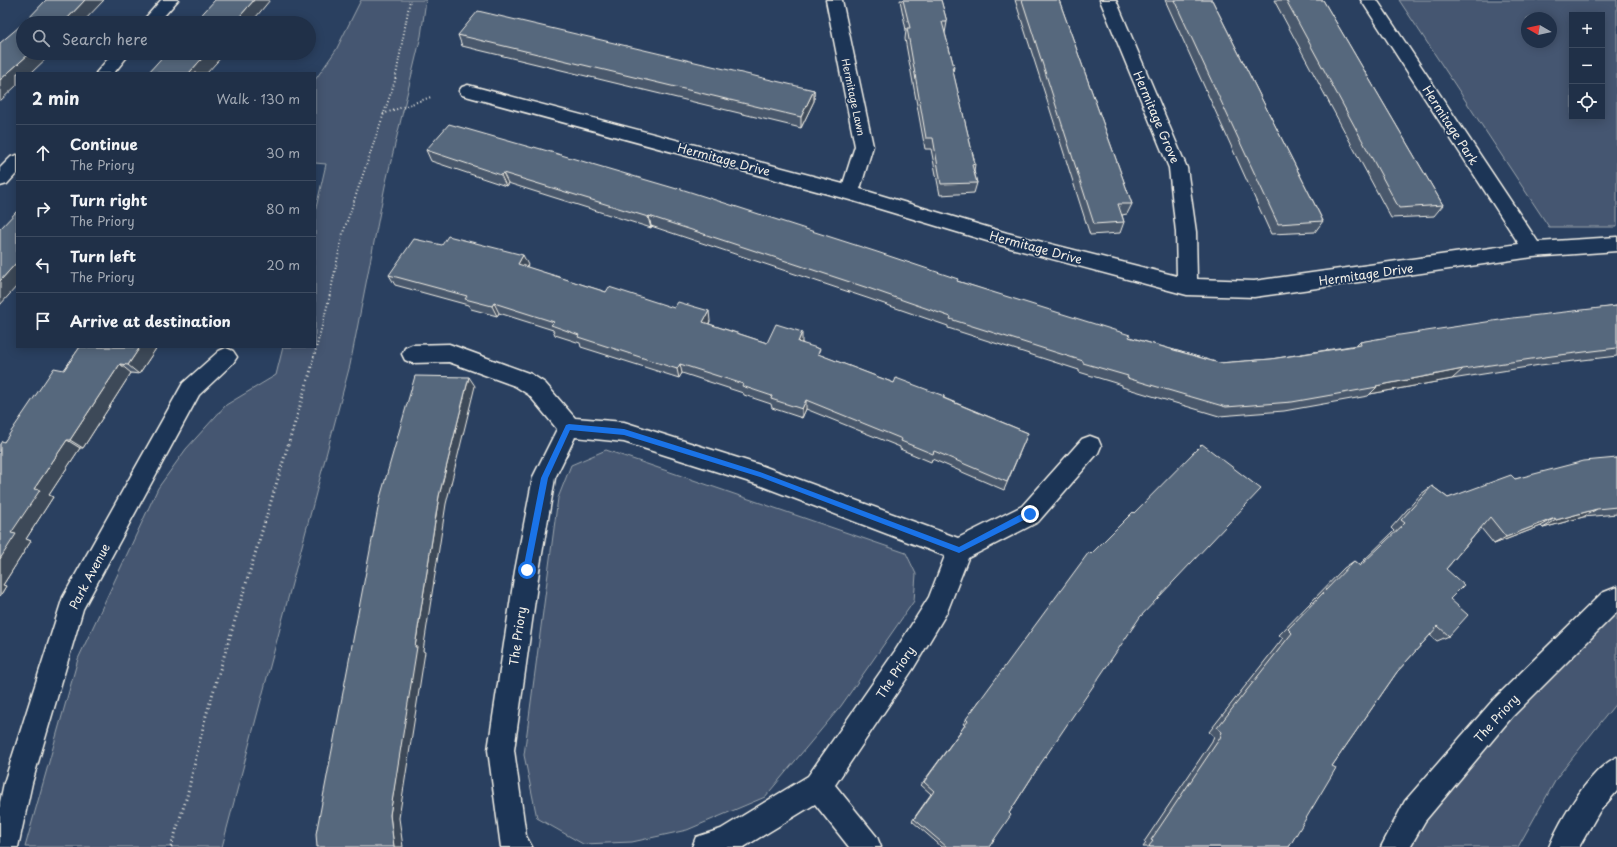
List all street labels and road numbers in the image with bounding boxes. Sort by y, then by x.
street label: Hermitage Lawn [838,57,870,137]
street label: Hermitage Grove [1129,68,1185,166]
street label: Hermitage Park [1419,82,1483,168]
street label: Hermitage Drive [676,138,772,180]
street label: Hermitage Drive [988,226,1084,268]
street label: Hermitage Drive [1318,258,1414,290]
street label: Park Avenue [64,539,114,612]
street label: The Priory [504,605,530,667]
street label: The Priory [871,642,919,702]
street label: The Priory [1469,690,1523,746]

